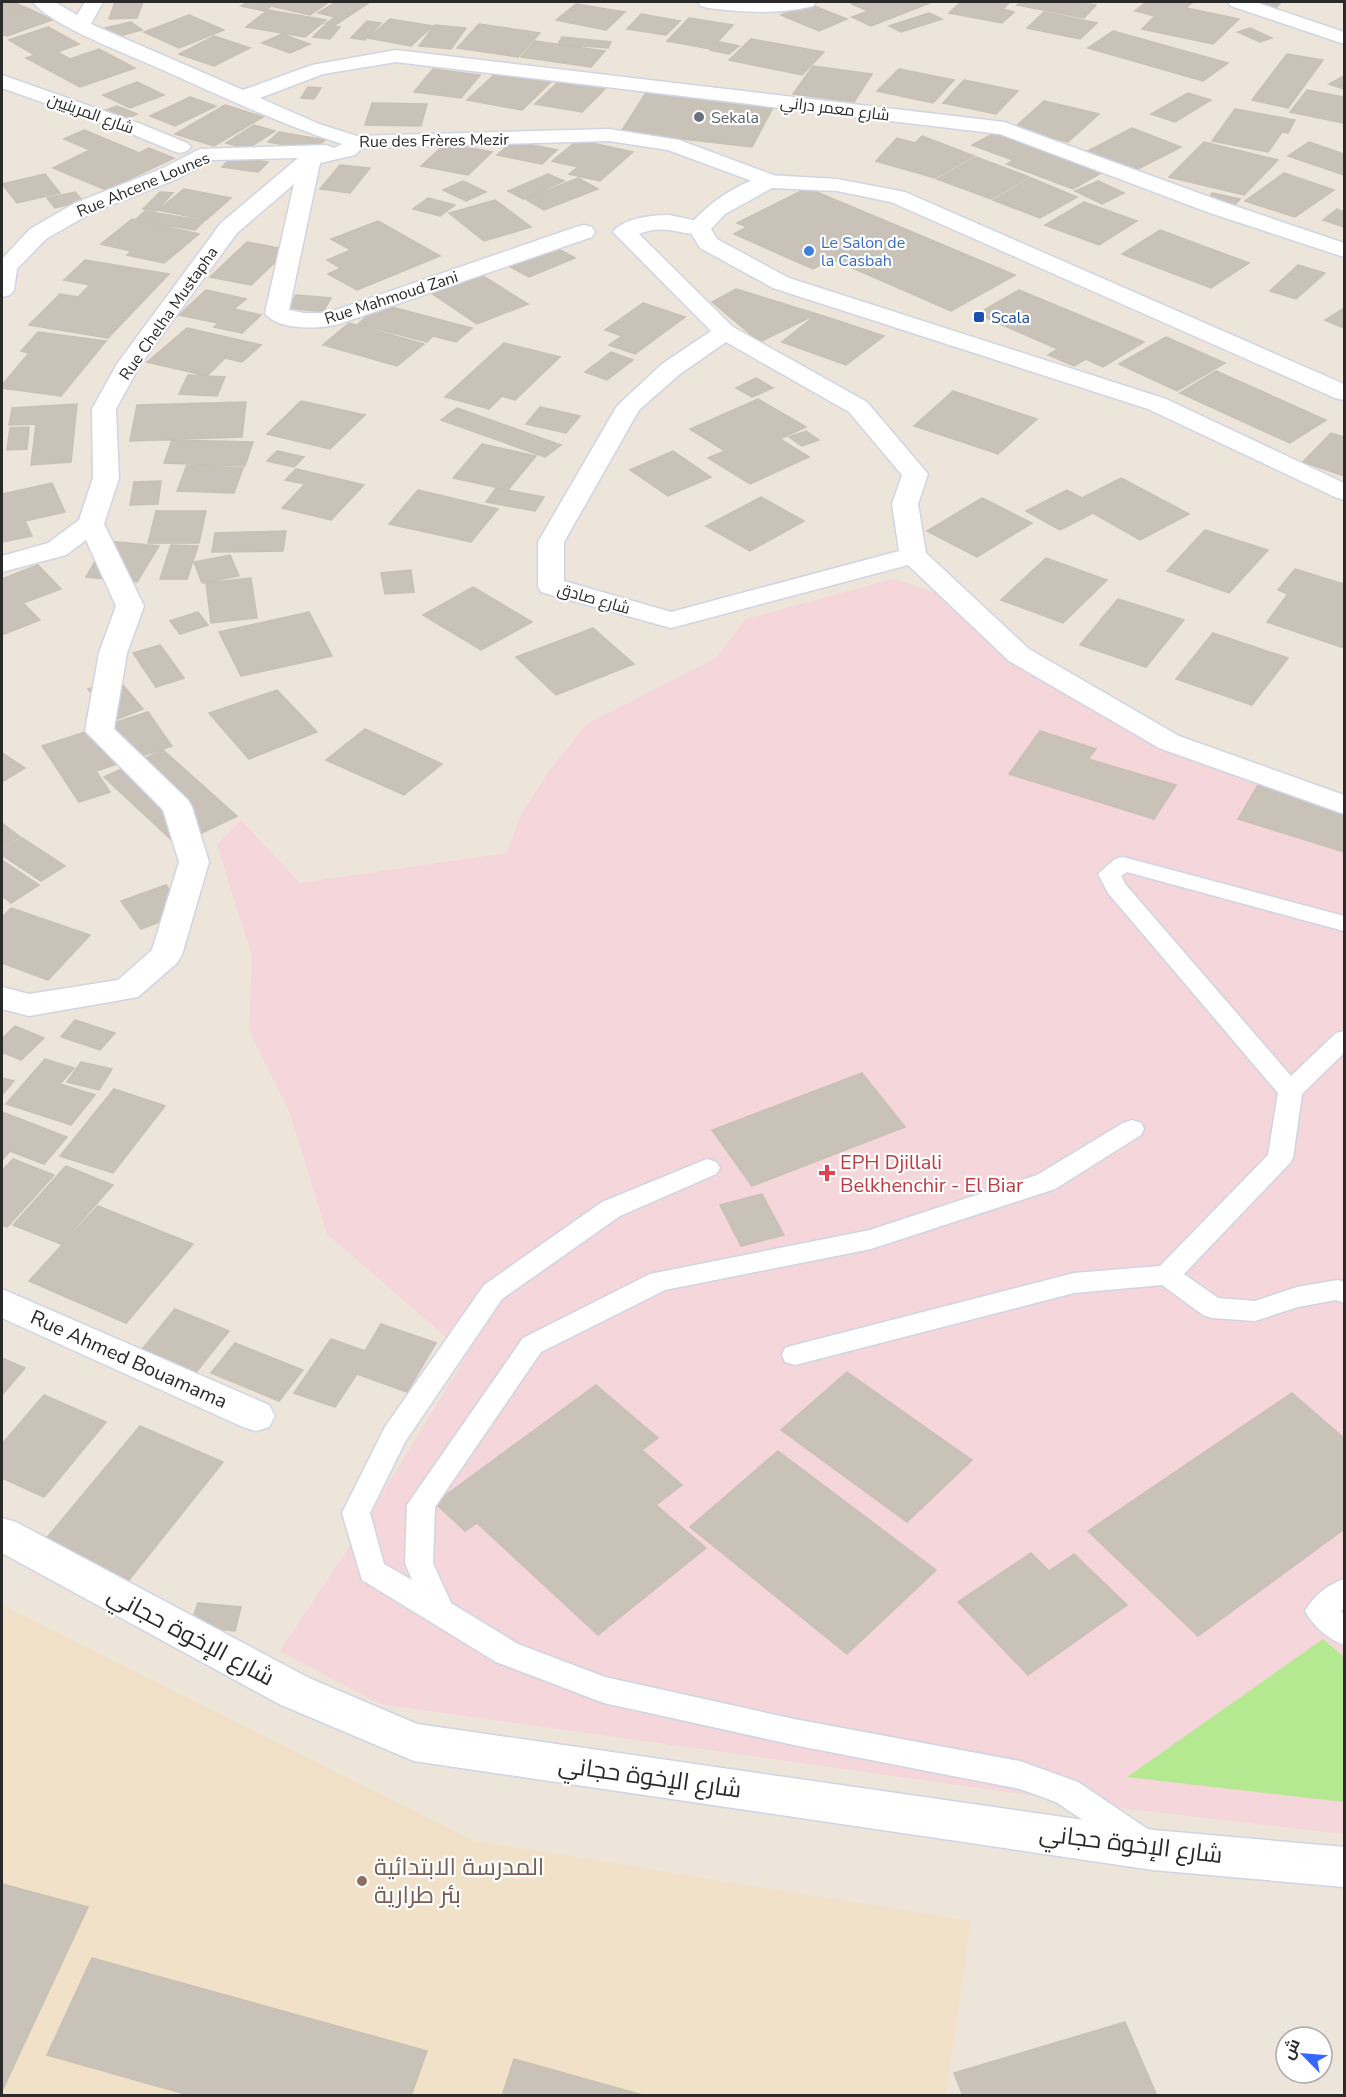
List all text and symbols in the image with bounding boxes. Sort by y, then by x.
street label: شارع المرينيين [44,88,137,140]
street label: شارع معمر دراني [779,91,891,129]
place label: Sekala [711,107,759,129]
marker: Sekala [692,110,706,124]
street label: Rue des Frères Mezir [359,129,509,153]
street label: Rue Ahcene Lounes [74,147,213,223]
place label: Le Salon de la Casbah [821,232,905,272]
street label: Rue Chelha Mustapha [114,242,223,385]
marker: Le Salon de la Casbah [802,244,816,258]
street label: Rue Mahmoud Zani [322,266,461,330]
place label: Scala [991,307,1030,329]
marker: Scala [972,310,986,324]
street label: شارع صادق [555,578,633,620]
place label: EPH Djillali Belkhenchir - El Biar [840,1149,1023,1199]
marker: EPH Djillali Belkhenchir - El Biar [818,1164,836,1182]
street label: Rue Ahmed Bouamama [26,1304,231,1415]
street label: شارع الإخوة حجاني [101,1579,280,1696]
street label: شارع الإخوة حجاني [556,1748,744,1809]
street label: شارع الإخوة حجاني [1037,1817,1224,1874]
place label: المدرسة الابتدائية بئر طرارية [374,1851,544,1911]
marker: المدرسة الابتدائية بئر طرارية [355,1874,369,1888]
north arrow [1274,2025,1334,2085]
text: ش [1277,2035,1306,2063]

